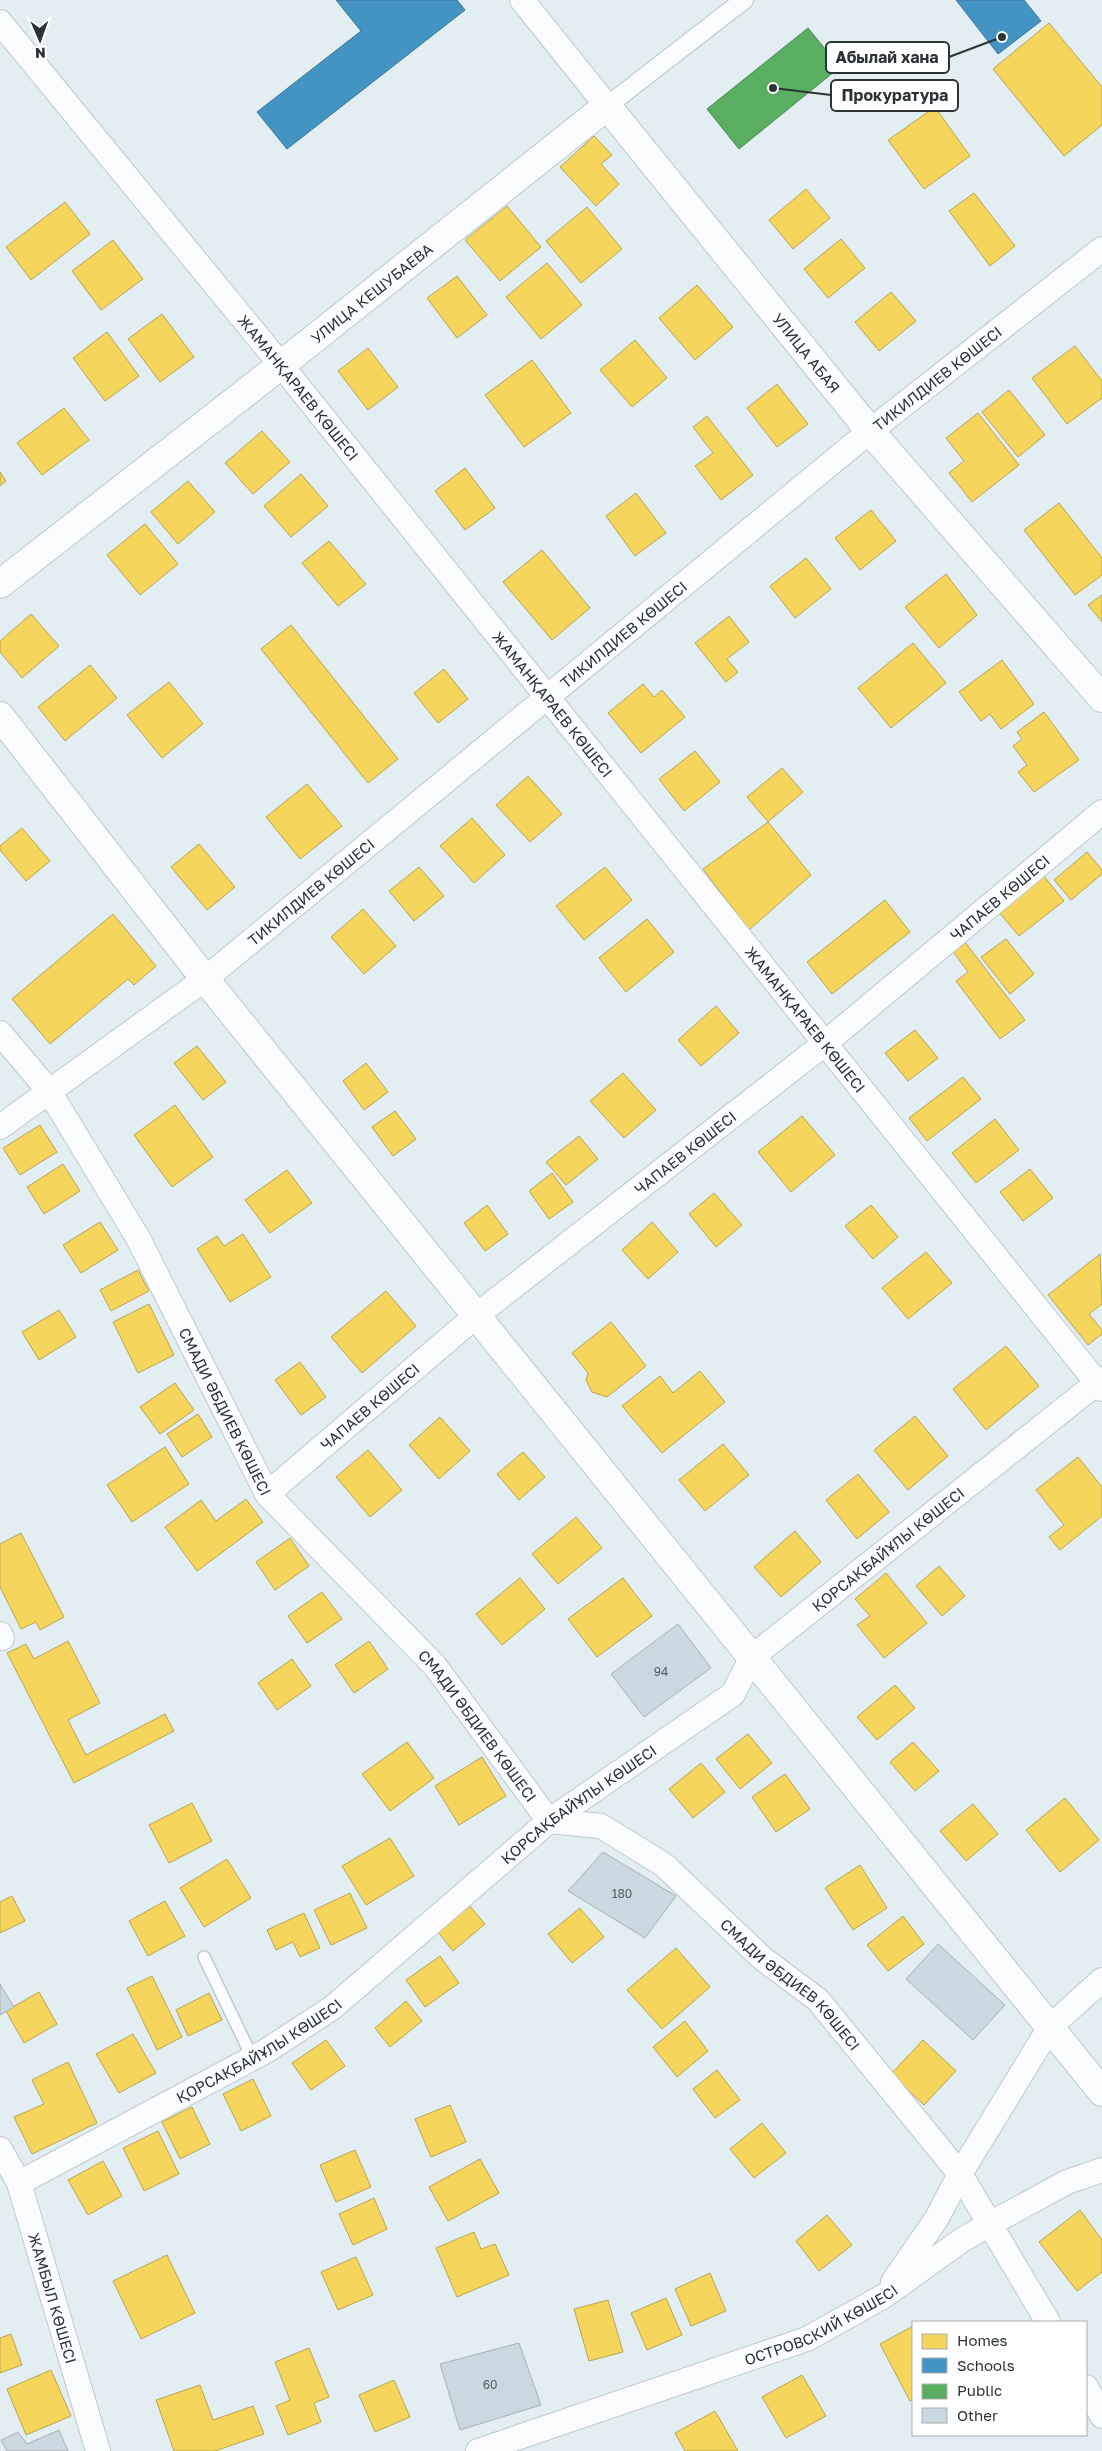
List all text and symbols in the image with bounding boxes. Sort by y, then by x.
north arrow [15,15,65,65]
callout: Абылай хана [826,42,949,73]
text: N [35,45,46,62]
text: Абылай хана [835,47,939,67]
callout: Прокуратура [831,80,958,111]
text: Прокуратура [842,85,948,105]
street label: УЛИЦА КЕШУБАЕВА [307,239,436,347]
street label: УЛИЦА АБАЯ [769,309,844,396]
street label: ЖАМАНҚАРАЕВ КӨШЕСІ [235,311,363,464]
street label: ТИКИЛДИЕВ КӨШЕСІ [869,322,1005,434]
street label: ТИКИЛДИЕВ КӨШЕСІ [556,577,690,692]
street label: ЖАМАНҚАРАЕВ КӨШЕСІ [489,628,617,781]
street label: ТИКИЛДИЕВ КӨШЕСІ [244,834,378,949]
street label: ЧАПАЕВ КӨШЕСІ [946,851,1053,944]
street label: ЖАМАНҚАРАЕВ КӨШЕСІ [742,943,869,1096]
street label: ЧАПАЕВ КӨШЕСІ [631,1107,740,1198]
street label: СМАДИ ӘБДИЕВ КӨШЕСІ [176,1325,275,1498]
street label: ЧАПАЕВ КӨШЕСІ [317,1359,423,1454]
street label: ҚОРСАҚБАЙҰЛЫ КӨШЕСІ [808,1483,968,1615]
street label: СМАДИ ӘБДИЕВ КӨШЕСІ [415,1646,541,1805]
house number: 94 [654,1664,668,1679]
street label: ҚОРСАҚБАЙҰЛЫ КӨШЕСІ [497,1741,660,1868]
house number: 180 [612,1886,632,1901]
street label: СМАДИ ӘБДИЕВ КӨШЕСІ [717,1915,864,2054]
street label: ҚОРСАҚБАЙҰЛЫ КӨШЕСІ [173,1995,345,2106]
street label: ЖАМБЫЛ КӨШЕСІ [25,2231,81,2366]
street label: ОСТРОВСКИЙ КӨШЕСІ [742,2280,901,2369]
legend [912,2321,1087,2436]
text: Homes [957,2331,1007,2349]
text: Schools [957,2356,1015,2374]
house number: 60 [483,2377,497,2392]
text: Public [957,2381,1002,2399]
text: Other [957,2406,998,2424]

